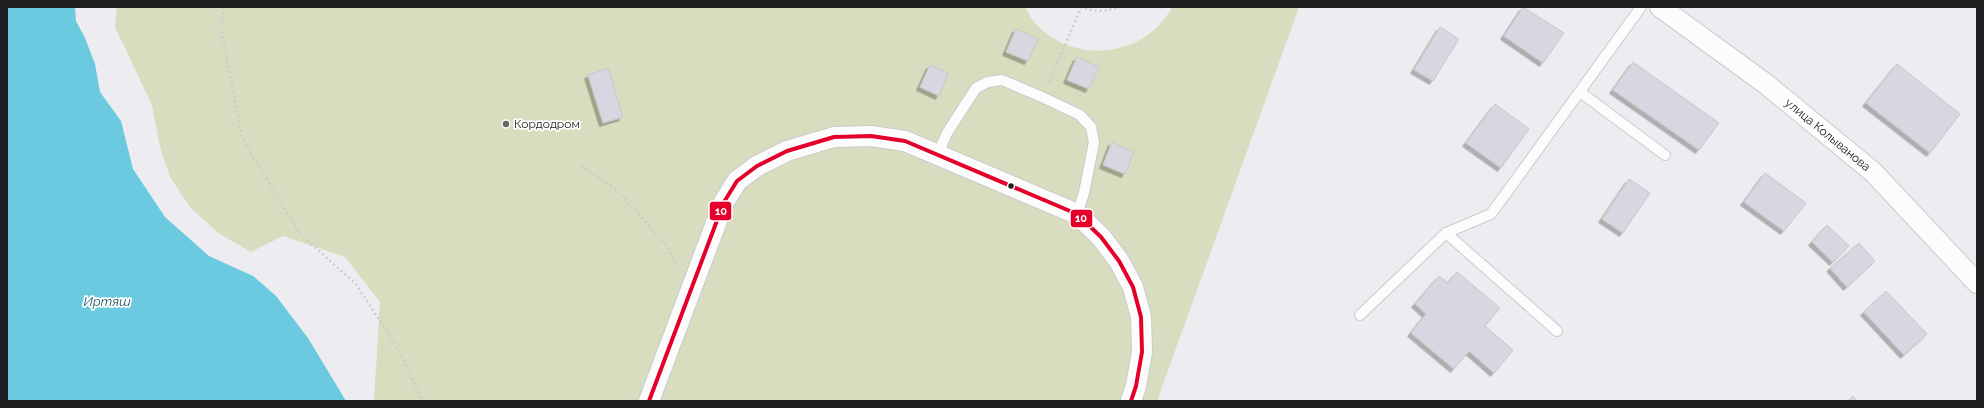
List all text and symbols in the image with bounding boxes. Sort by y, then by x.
street label: улица Колыванова [1782,96,1873,174]
place label: Кордодром [514,117,580,131]
marker: Кордодром [501,119,511,129]
unlabelled marker [1006,181,1016,191]
line badge: 10 [709,201,732,221]
text: 10 [715,205,727,218]
line badge: 10 [1070,209,1093,228]
text: 10 [1075,212,1087,225]
water label: Иртяш [84,294,131,309]

